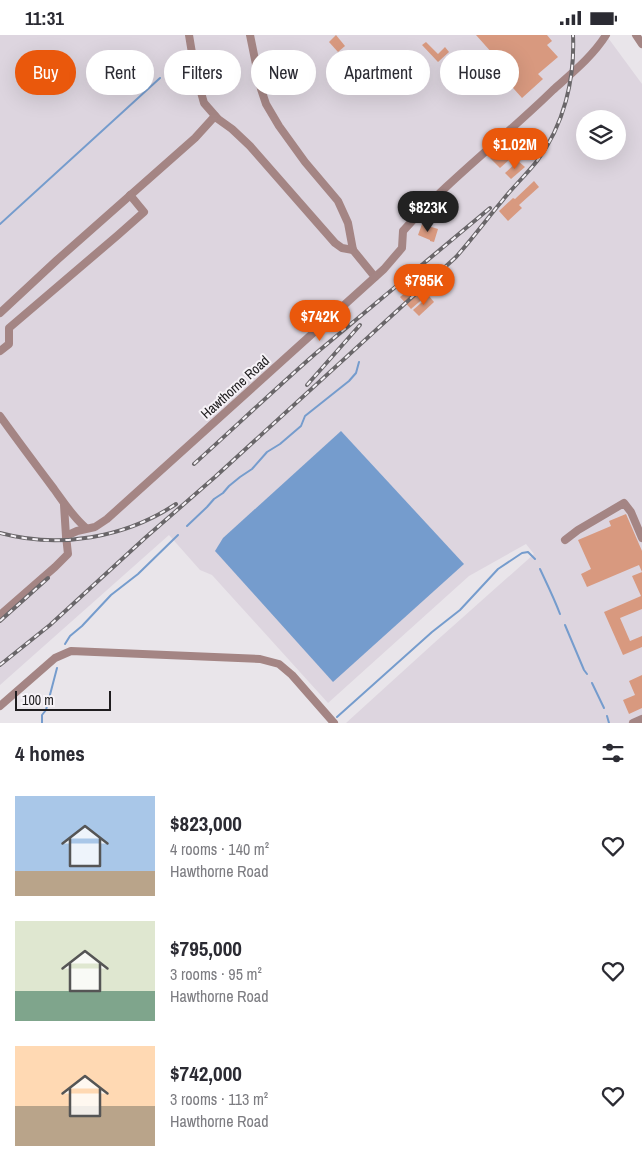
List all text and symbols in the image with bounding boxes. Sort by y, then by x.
text: 11:31 [25,5,64,31]
chip: Buy [15,50,76,95]
chip: Rent [86,50,154,95]
chip: Filters [164,50,241,95]
chip: New [251,50,316,95]
chip: Apartment [326,50,430,95]
chip: House [440,50,519,95]
map controls [576,110,626,160]
button: layers [576,110,626,160]
pin: $1.02M [474,127,556,170]
text: $1.02M [493,133,537,155]
pin: $823K [393,191,463,233]
text: $823K [409,196,447,218]
pin: $795K [389,263,459,306]
text: $795K [405,269,443,291]
pin: $742K [285,299,355,342]
text: $742K [301,305,339,327]
street label: Hawthorne Road [197,351,273,423]
scale bar [15,688,111,711]
text: 100 m [22,691,54,709]
text: 4 homes [15,739,85,768]
icon: filters [599,739,627,767]
text: $823,000 [170,809,242,838]
icon: home [55,816,115,876]
icon: heart [599,832,627,860]
text: 4 rooms · 140 m² [170,838,269,860]
text: Hawthorne Road [170,860,268,882]
text: $795,000 [170,934,242,963]
icon: home [55,941,115,1001]
icon: heart [599,957,627,985]
text: 3 rooms · 95 m² [170,963,262,985]
text: Hawthorne Road [170,985,268,1007]
text: $742,000 [170,1059,242,1088]
icon: home [55,1066,115,1126]
icon: heart [599,1082,627,1110]
text: 3 rooms · 113 m² [170,1088,268,1110]
text: Hawthorne Road [170,1110,268,1132]

